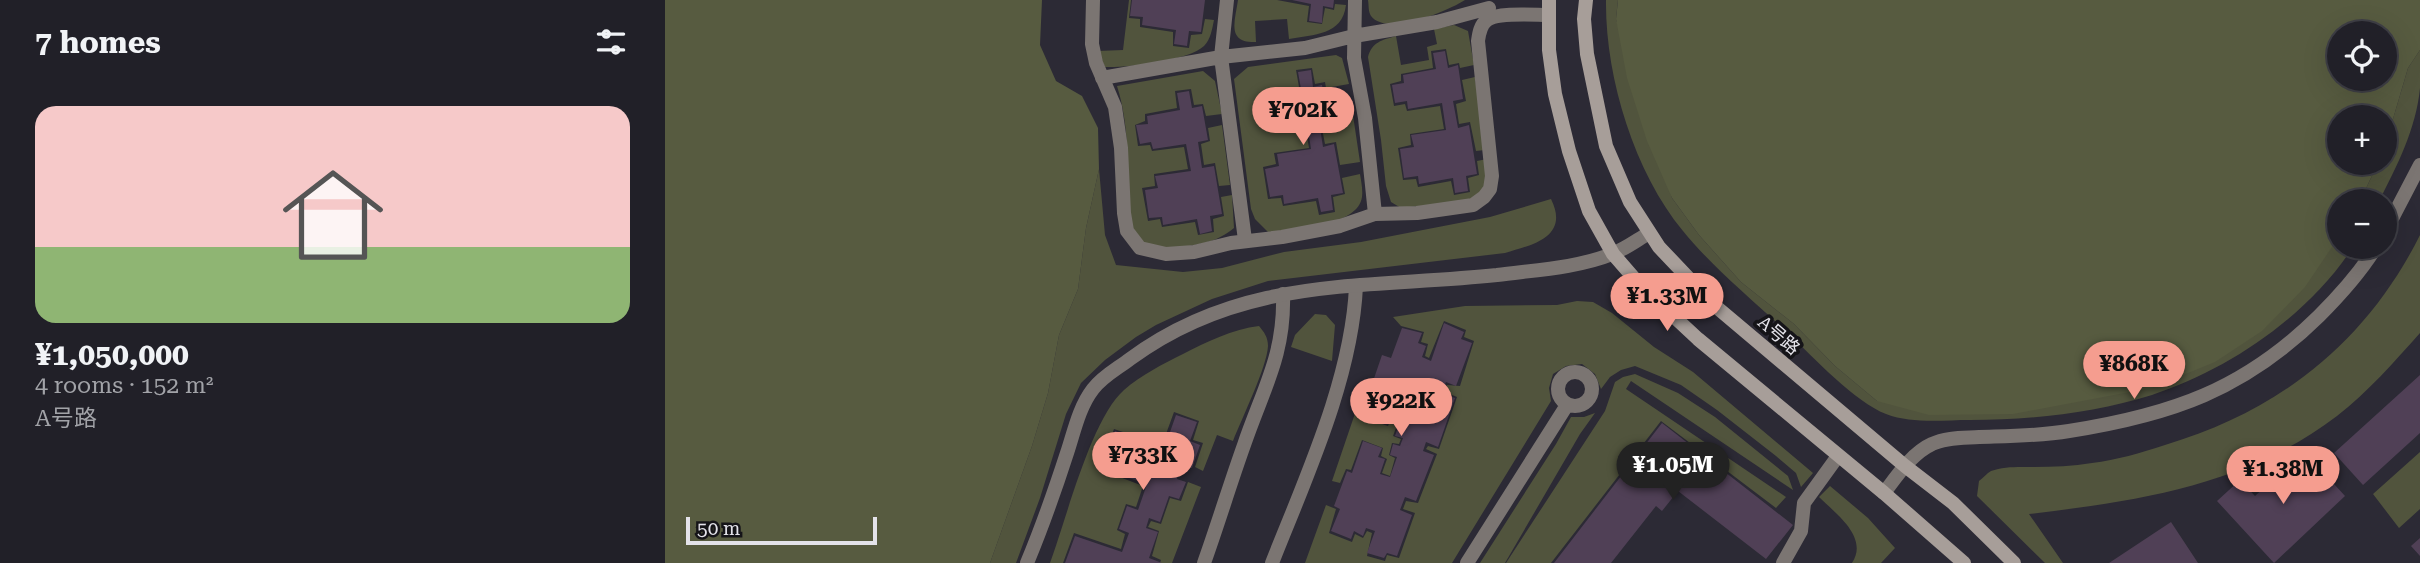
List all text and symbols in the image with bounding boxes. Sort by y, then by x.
map controls [2327,21,2397,259]
button: locate [2327,21,2397,91]
icon: filters [592,23,630,61]
text: 7 homes [35,25,161,60]
pin: ¥702K [1254,88,1352,147]
text: ¥702K [1268,96,1338,123]
button: + [2327,105,2397,175]
icon: home [270,152,396,278]
button: − [2327,189,2397,259]
pin: ¥1.33M [1610,274,1724,333]
text: ¥1.33M [1627,282,1707,309]
street label: A号路 [1754,311,1804,359]
text: ¥1,050,000 [35,337,189,372]
pin: ¥868K [2085,342,2183,401]
text: ¥868K [2099,350,2169,377]
text: 4 rooms · 152 m² [35,372,213,399]
pin: ¥922K [1352,378,1450,438]
text: ¥922K [1366,387,1436,414]
text: A号路 [35,405,97,432]
pin: ¥733K [1094,433,1192,492]
text: ¥733K [1108,441,1178,468]
pin: ¥1.05M [1616,442,1730,502]
pin: ¥1.38M [2226,447,2340,506]
text: ¥1.05M [1633,451,1713,478]
text: ¥1.38M [2243,455,2323,482]
scale bar [686,514,877,546]
text: 50 m [697,517,740,540]

